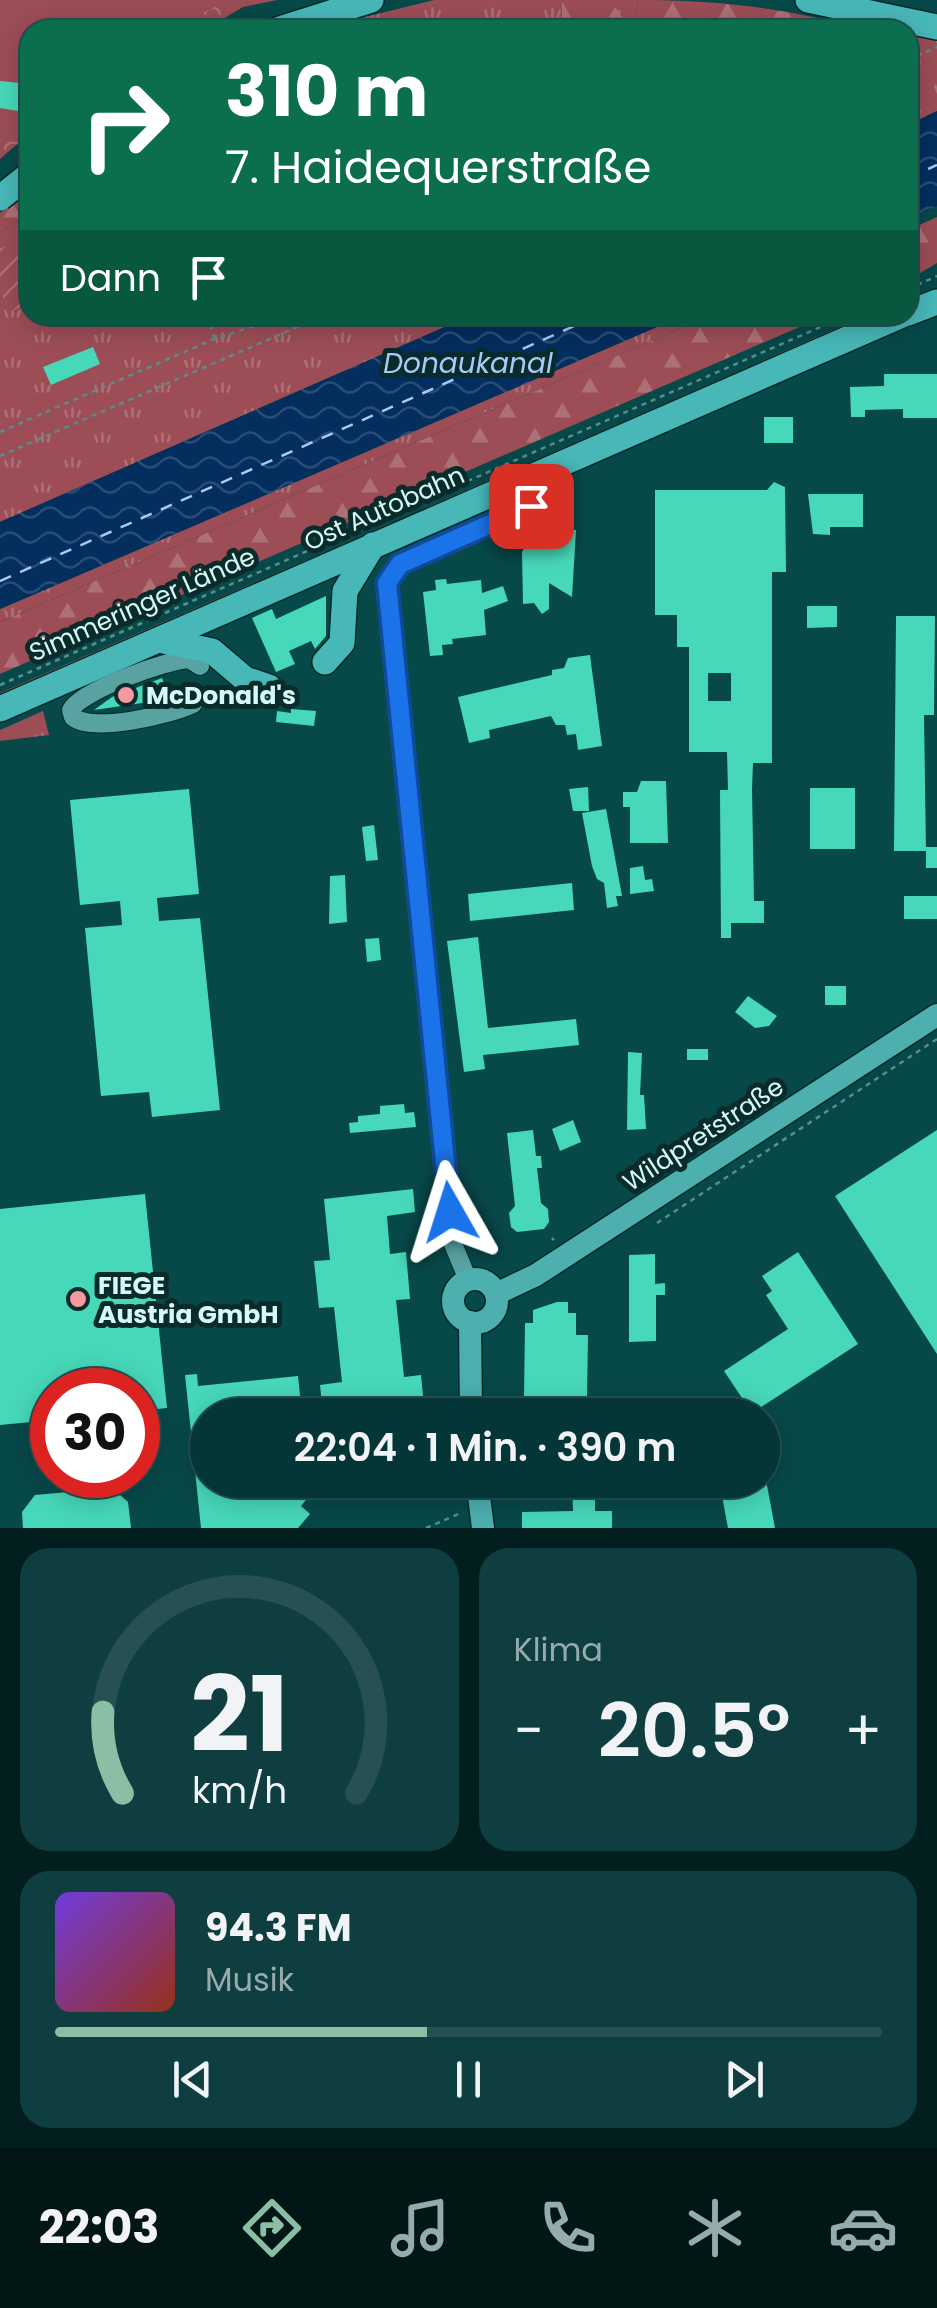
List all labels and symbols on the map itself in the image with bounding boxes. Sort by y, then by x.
water label: Donaukanal [383,344,553,383]
street label: Ost Autobahn [298,457,470,559]
pin [489,464,574,549]
street label: Simmeringer Lände [24,539,261,670]
place label: McDonald's [146,678,296,713]
marker: McDonald's [115,684,137,706]
street label: Wildpretstraße [616,1069,791,1200]
position arrow [398,1160,502,1264]
place label: FIEGE Austria GmbH [98,1268,279,1332]
marker: FIEGE Austria GmbH [67,1288,89,1310]
speed limit sign: 30 [30,1368,160,1498]

